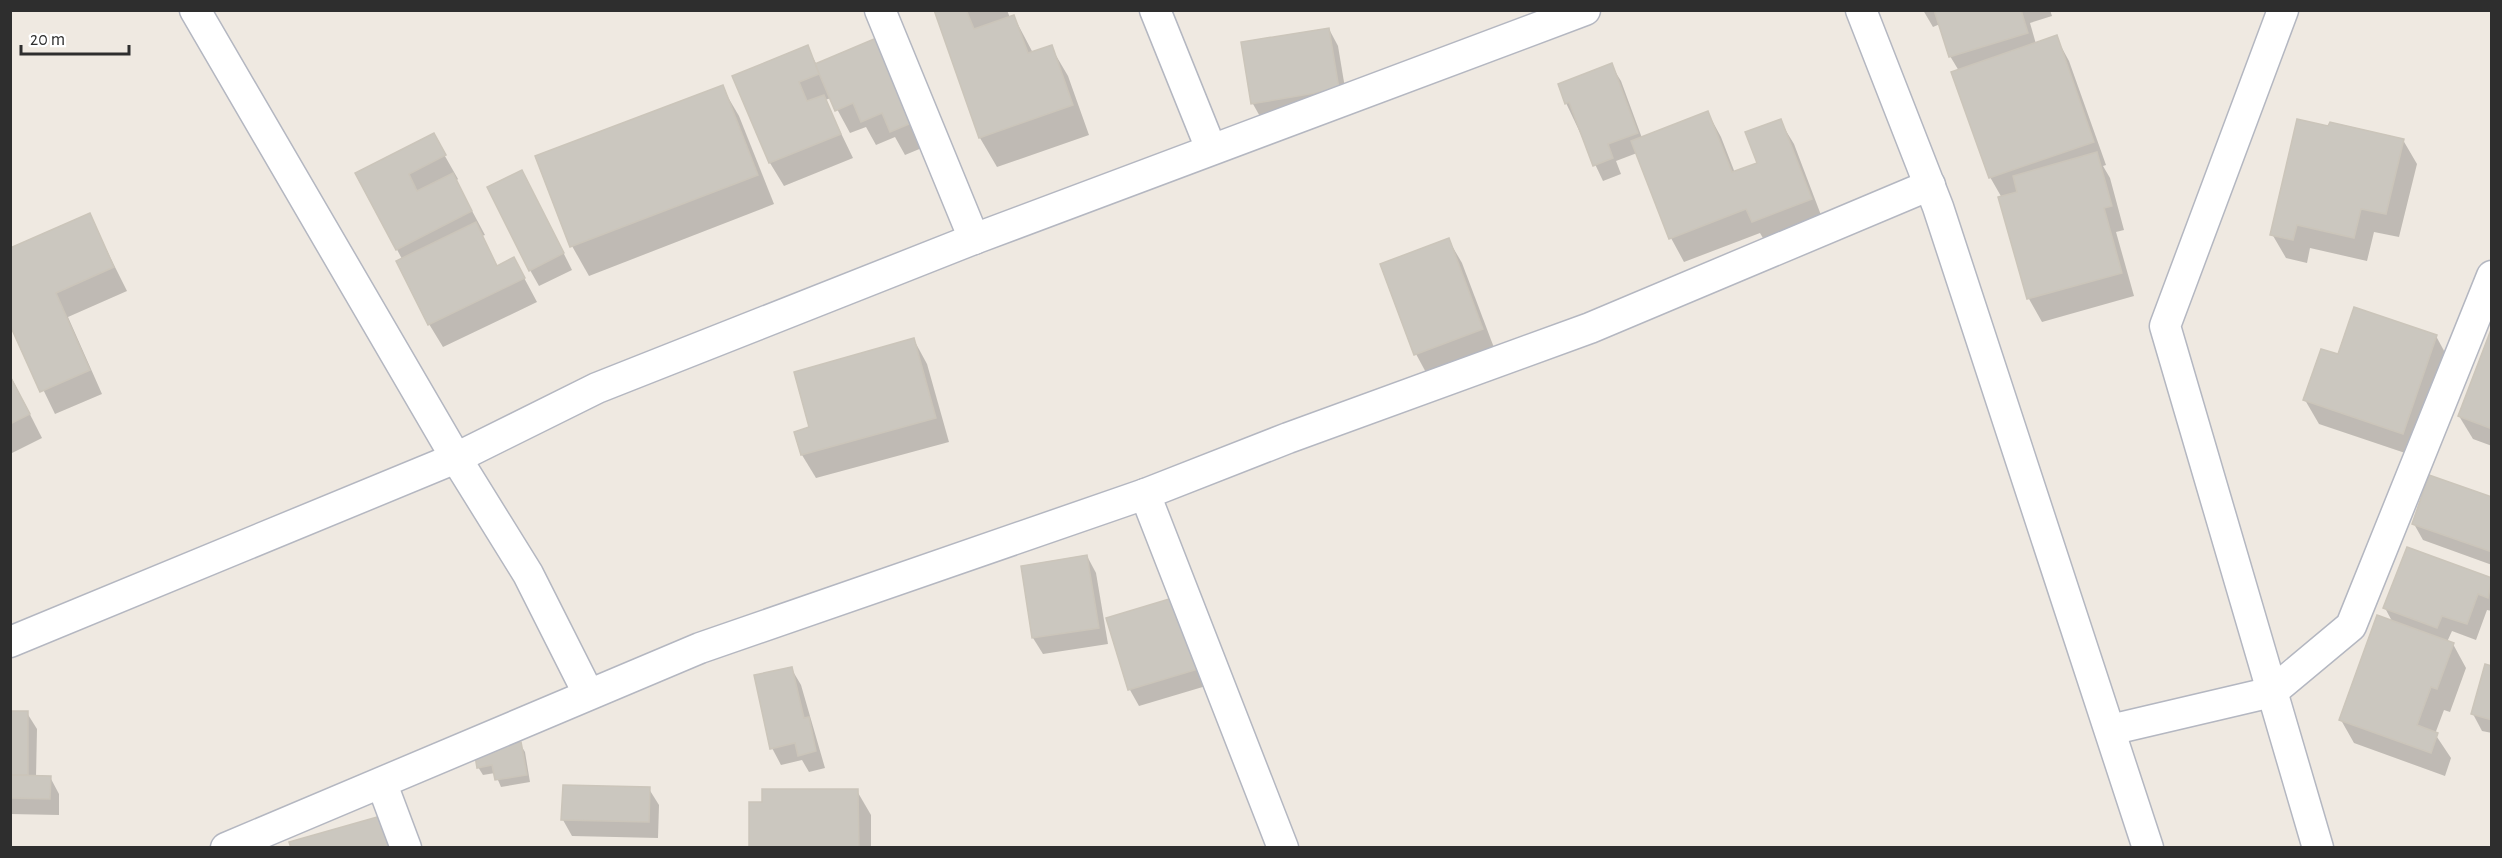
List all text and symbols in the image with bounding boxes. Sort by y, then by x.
scale bar [21,18,129,56]
text: 20 m [30,31,65,49]

